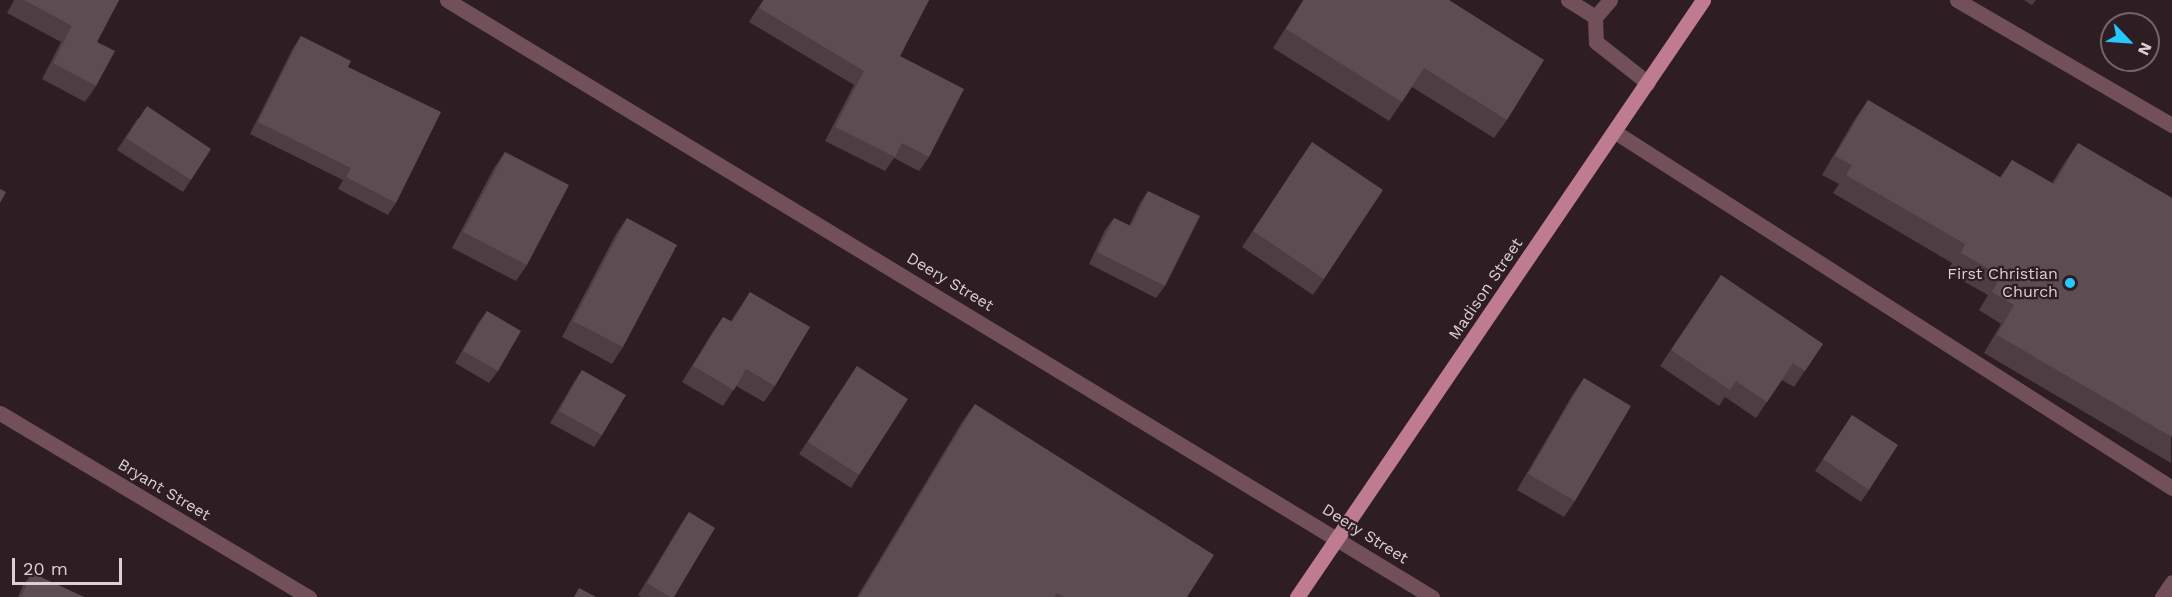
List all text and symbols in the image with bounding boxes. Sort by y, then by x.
north arrow [2100,12,2160,72]
text: N [2134,40,2156,58]
street label: Madison Street [1445,235,1527,343]
street label: Deery Street [903,248,997,316]
place label: First Christian Church [1947,264,2058,302]
marker: First Christian Church [2063,276,2077,290]
street label: Bryant Street [114,455,214,525]
street label: Deery Street [1318,500,1412,568]
scale bar [15,546,124,584]
text: 20 m [23,558,68,579]

